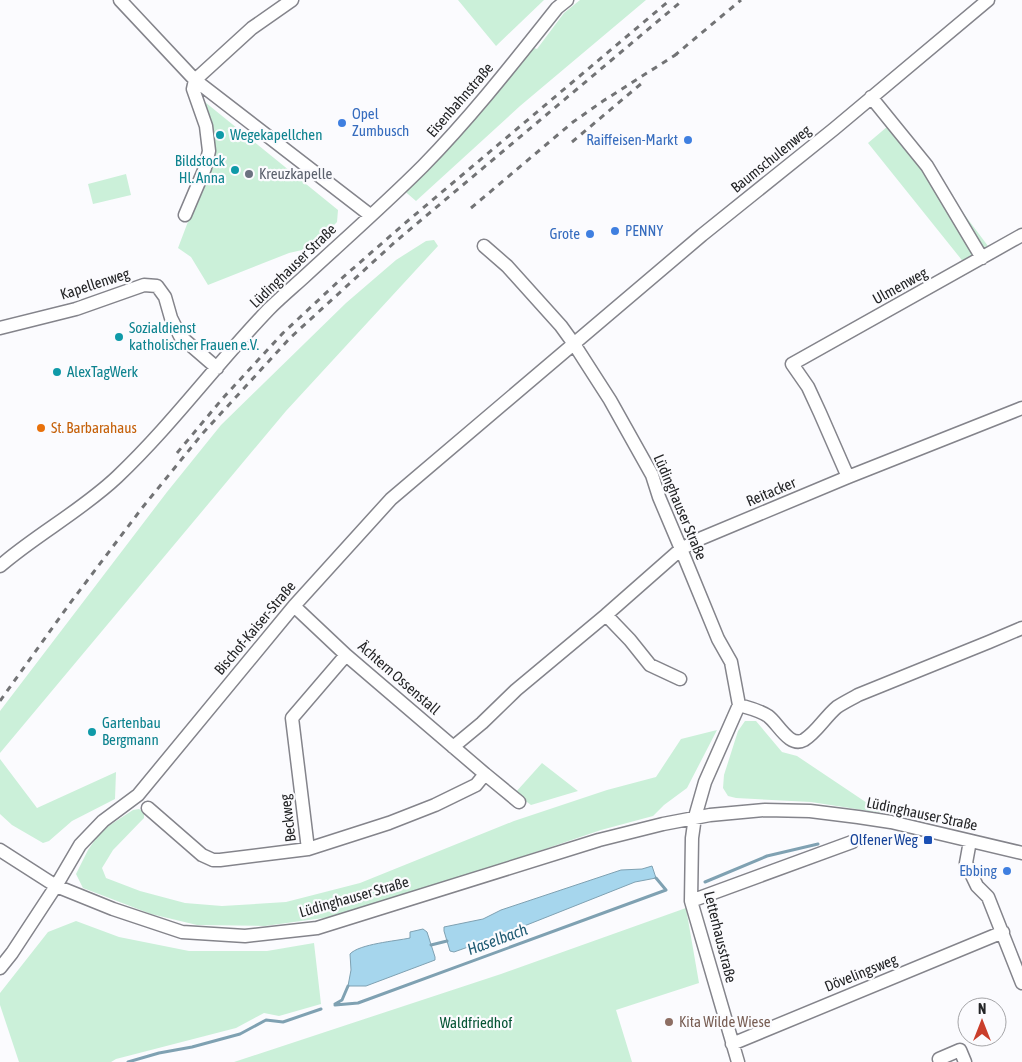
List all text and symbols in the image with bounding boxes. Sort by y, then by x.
street label: Eisenbahnstraße [423,59,496,140]
place label: Opel Zumbusch [352,105,409,139]
marker: Opel Zumbusch [336,117,348,129]
street label: Baumschulenweg [727,121,814,196]
place label: Wegekapellchen [230,126,322,143]
marker: Wegekapellchen [214,129,226,141]
place label: Raiffeisen-Markt [586,131,678,148]
marker: Raiffeisen-Markt [682,134,694,146]
place label: Bildstock Hl. Anna [175,152,225,186]
marker: Bildstock Hl. Anna [229,164,241,176]
place label: Kreuzkapelle [259,165,333,182]
marker: Kreuzkapelle [243,168,255,180]
street label: Lüdinghauser Straße [246,220,339,311]
place label: PENNY [625,222,663,239]
place label: Grote [550,225,580,242]
marker: PENNY [609,225,621,237]
marker: Grote [584,228,596,240]
street label: Ulmenweg [869,263,930,307]
street label: Kapellenweg [58,264,132,303]
place label: Sozialdienst katholischer Frauen e.V. [129,319,260,353]
marker: Sozialdienst katholischer Frauen e.V. [113,331,125,343]
place label: AlexTagWerk [67,363,139,380]
marker: AlexTagWerk [51,366,63,378]
place label: St. Barbarahaus [51,419,137,436]
marker: St. Barbarahaus [35,422,47,434]
street label: Lüdinghauser Straße [651,451,710,562]
street label: Reitacker [743,473,799,510]
street label: Bischof-Kaiser-Straße [211,577,299,678]
street label: Ächtern Ossenstall [355,637,444,718]
place label: Gartenbau Bergmann [102,714,161,748]
marker: Gartenbau Bergmann [86,726,98,738]
street label: Beckweg [276,793,299,843]
street label: Lüdinghauser Straße [865,793,979,834]
place label: Olfener Weg [850,831,919,848]
marker: Olfener Weg [922,834,934,846]
place label: Ebbing [959,862,998,879]
marker: Ebbing [1001,865,1013,877]
street label: Lüdinghauser Straße [297,873,411,920]
street label: Letterhausstraße [701,889,740,985]
water label: Haselbach [465,920,530,958]
street label: Dövelingsweg [822,950,900,995]
north arrow [957,997,1007,1047]
text: N [978,1001,986,1017]
place label: Kita Wilde Wiese [679,1013,771,1030]
park label: Waldfriedhof [440,1014,512,1031]
marker: Kita Wilde Wiese [663,1016,675,1028]

